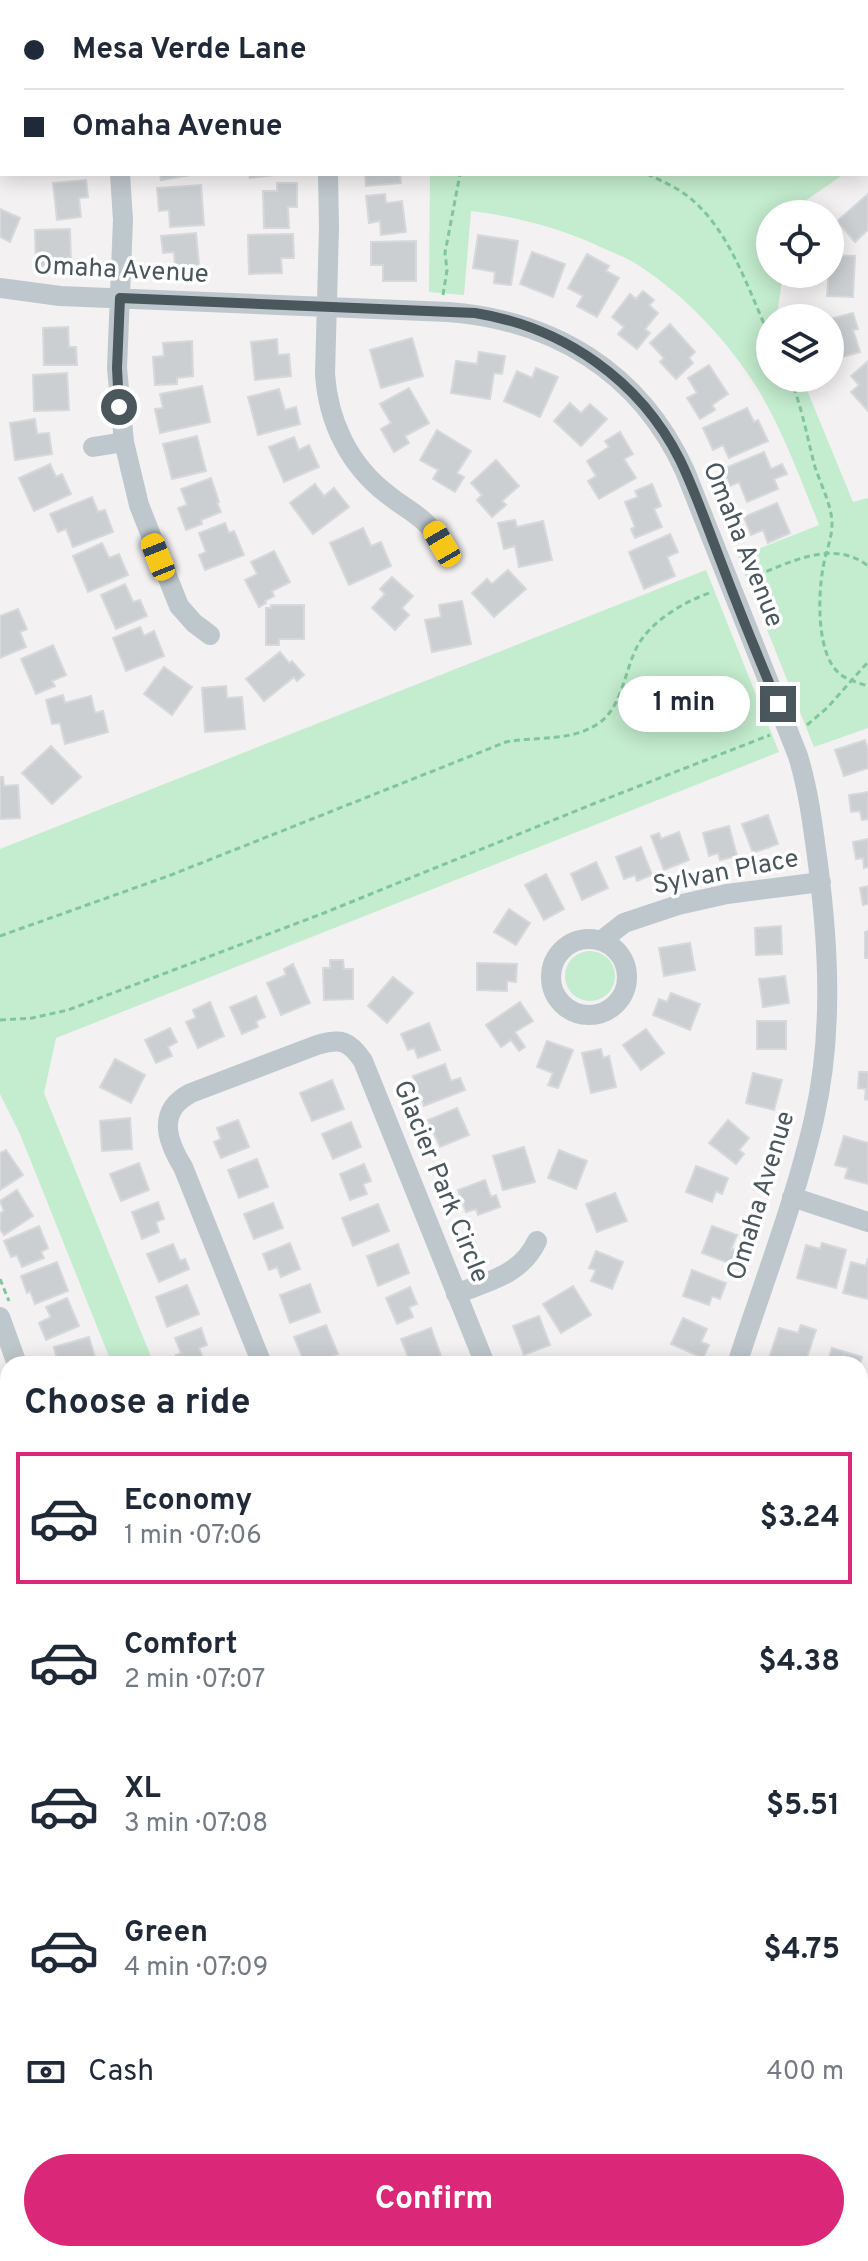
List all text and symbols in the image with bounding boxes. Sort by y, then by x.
text: Mesa Verde Lane [72,32,306,69]
text: Omaha Avenue [72,109,282,146]
map controls [756,200,844,392]
button: locate [756,200,844,288]
street label: Omaha Avenue [33,250,209,292]
button: layers [756,304,844,392]
route start [101,389,137,425]
street label: Omaha Avenue [694,458,790,632]
car [420,517,464,571]
car [138,530,178,584]
callout: 1 min [618,676,750,732]
route end [760,686,796,722]
text: 1 min [653,687,715,720]
street label: Sylvan Place [650,843,802,903]
street label: Glacier Park Circle [384,1076,496,1288]
street label: Omaha Avenue [721,1107,803,1285]
text: Choose a ride [24,1381,250,1427]
icon: car [28,1482,100,1554]
text: Economy [124,1483,252,1520]
text: $3.24 [760,1500,840,1537]
text: 1 min · 07:06 [124,1520,262,1553]
icon: car [28,1626,100,1698]
text: Comfort [124,1627,237,1664]
text: $4.38 [759,1644,840,1681]
text: 2 min · 07:07 [124,1664,265,1697]
icon: car [28,1770,100,1842]
text: XL [124,1771,161,1808]
text: $5.51 [766,1788,840,1825]
text: 3 min · 07:08 [124,1808,268,1841]
icon: car [28,1914,100,1986]
text: Green [124,1915,208,1952]
text: $4.75 [764,1932,840,1969]
text: 4 min · 07:09 [124,1952,268,1985]
icon: cash [24,2050,68,2094]
text: Cash [88,2054,154,2091]
text: 400 m [767,2056,844,2089]
button: Confirm [24,2154,844,2246]

